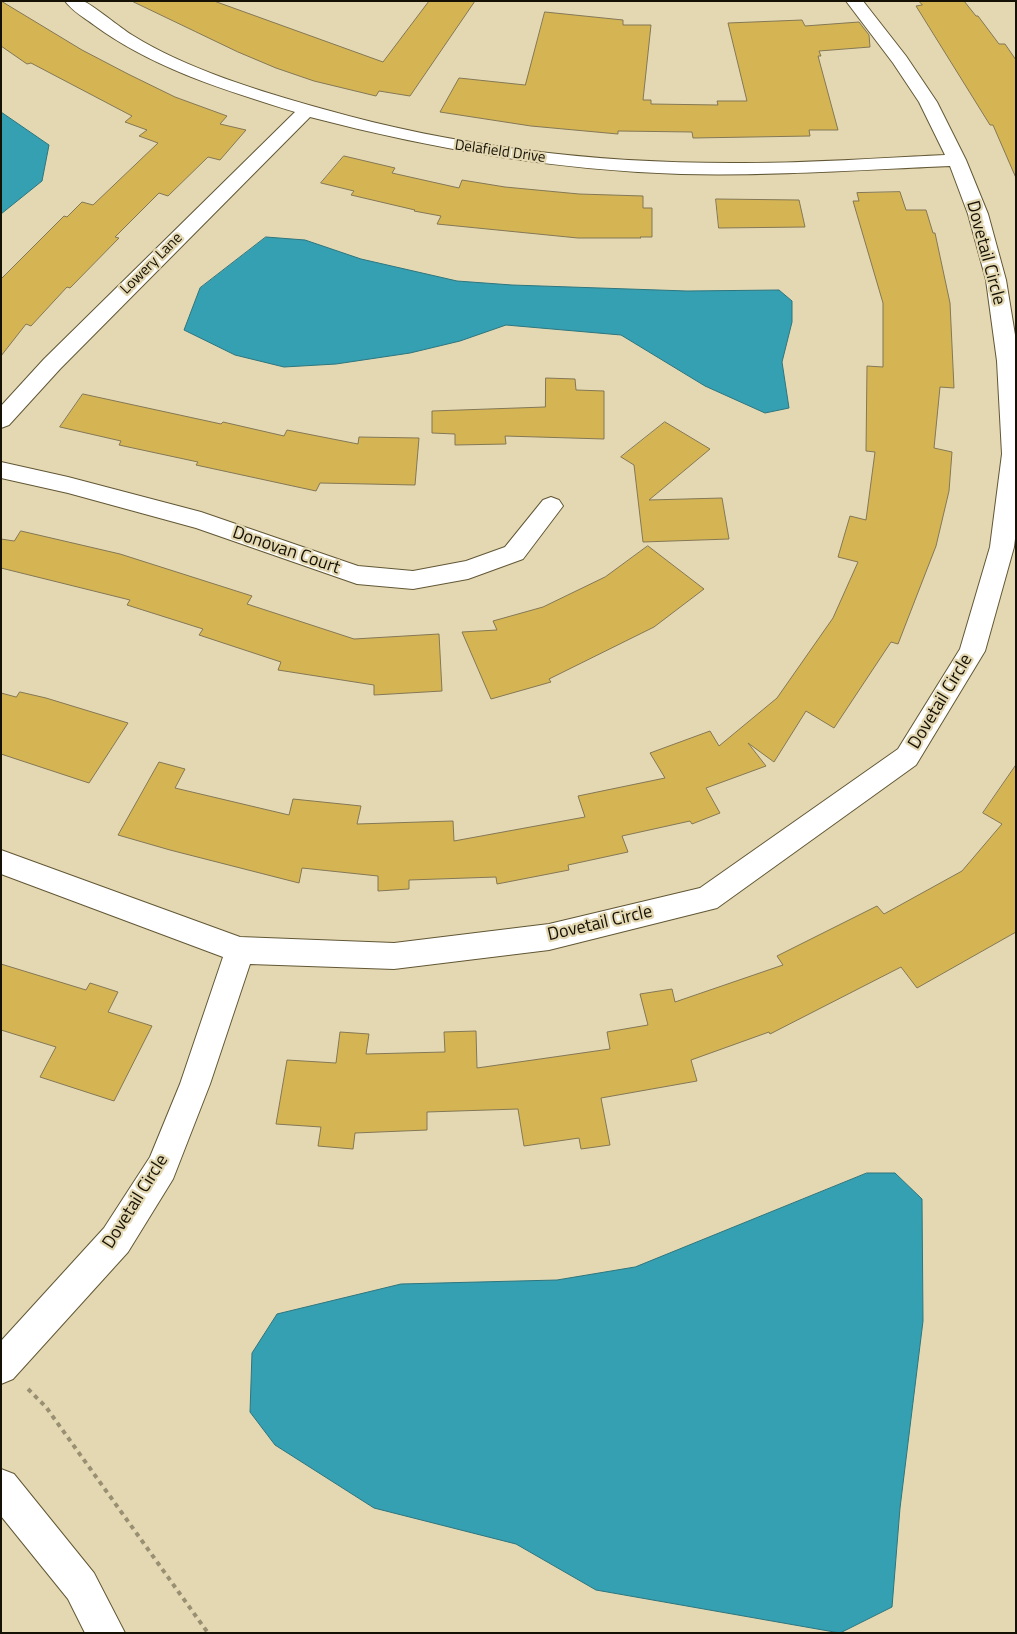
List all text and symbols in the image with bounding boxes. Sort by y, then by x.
street label: Delafield Drive [453,137,547,167]
street label: Dovetail Circle [961,199,1009,307]
street label: Lowery Lane [117,229,187,299]
street label: Donovan Court [229,522,343,580]
street label: Dovetail Circle [904,651,978,753]
street label: Dovetail Circle [546,901,654,947]
street label: Dovetail Circle [99,1151,173,1253]

